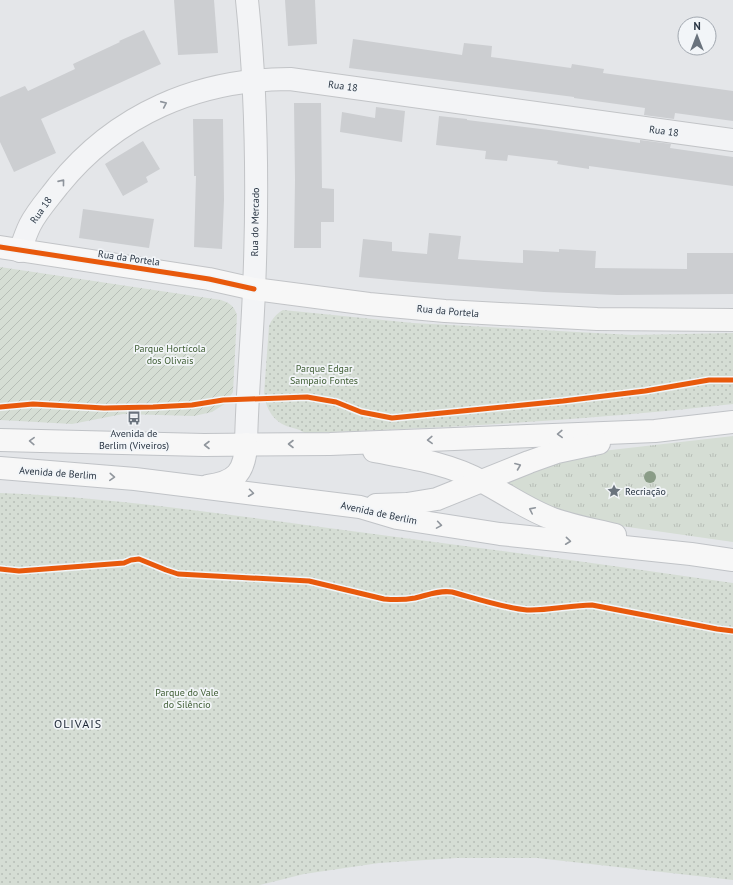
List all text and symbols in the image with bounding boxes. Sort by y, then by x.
north arrow [677,16,717,56]
text: N [693,19,701,33]
street label: Rua 18 [327,77,359,95]
one-way arrow [160,101,167,109]
street label: Rua 18 [648,122,680,140]
one-way arrow [57,179,64,187]
street label: Rua do Mercado [248,187,262,257]
street label: Rua 18 [27,194,55,226]
street label: Rua da Portela [97,247,161,269]
street label: Rua da Portela [416,302,480,320]
park label: Parque Hortícola dos Olivais [134,342,206,367]
park label: Parque Edgar Sampaio Fontes [290,362,358,387]
bus stop icon: Avenida de Berlim (Viveiros) [126,410,142,426]
place label: Avenida de Berlim (Viveiros) [99,427,169,452]
one-way arrow [557,430,563,439]
one-way arrow [427,436,433,444]
one-way arrow [29,437,35,445]
one-way arrow [288,440,294,448]
one-way arrow [204,441,210,449]
one-way arrow [513,463,521,471]
street label: Avenida de Berlim [19,464,97,482]
one-way arrow [109,472,115,481]
place icon: Recriação [606,483,622,499]
place label: Recriação [625,485,666,498]
one-way arrow [248,489,254,498]
street label: Avenida de Berlim [340,499,418,527]
one-way arrow [529,507,536,515]
one-way arrow [436,520,442,529]
one-way arrow [565,537,571,546]
park label: Parque do Vale do Silêncio [155,686,219,711]
district label: OLIVAIS [54,716,102,731]

